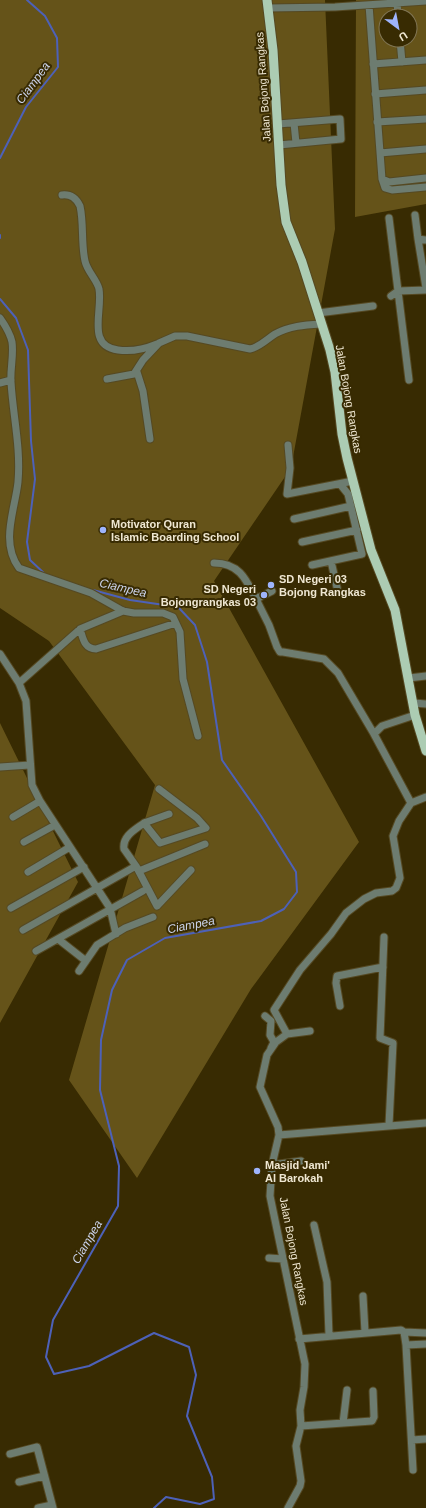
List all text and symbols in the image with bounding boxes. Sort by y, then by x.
north arrow [378,8,418,48]
text: U [397,29,410,44]
street label: Jalan Bojong Rangkas [253,31,273,142]
water label: Ciampea [13,59,53,107]
street label: Jalan Bojong Rangkas [334,344,365,455]
place label: Motivator Quran Islamic Boarding School [111,518,239,543]
marker: Motivator Quran Islamic Boarding School [98,525,108,535]
place label: SD Negeri 03 Bojong Rangkas [279,573,366,598]
water label: Ciampea [98,576,148,600]
marker: SD Negeri 03 Bojong Rangkas [266,580,276,590]
place label: SD Negeri Bojongrangkas 03 [161,583,256,608]
marker: SD Negeri Bojongrangkas 03 [259,590,269,600]
water label: Ciampea [166,913,216,936]
place label: Masjid Jami' Al Barokah [265,1159,330,1184]
marker: Masjid Jami' Al Barokah [252,1166,262,1176]
street label: Jalan Bojong Rangkas [278,1196,310,1307]
water label: Ciampea [69,1217,105,1266]

